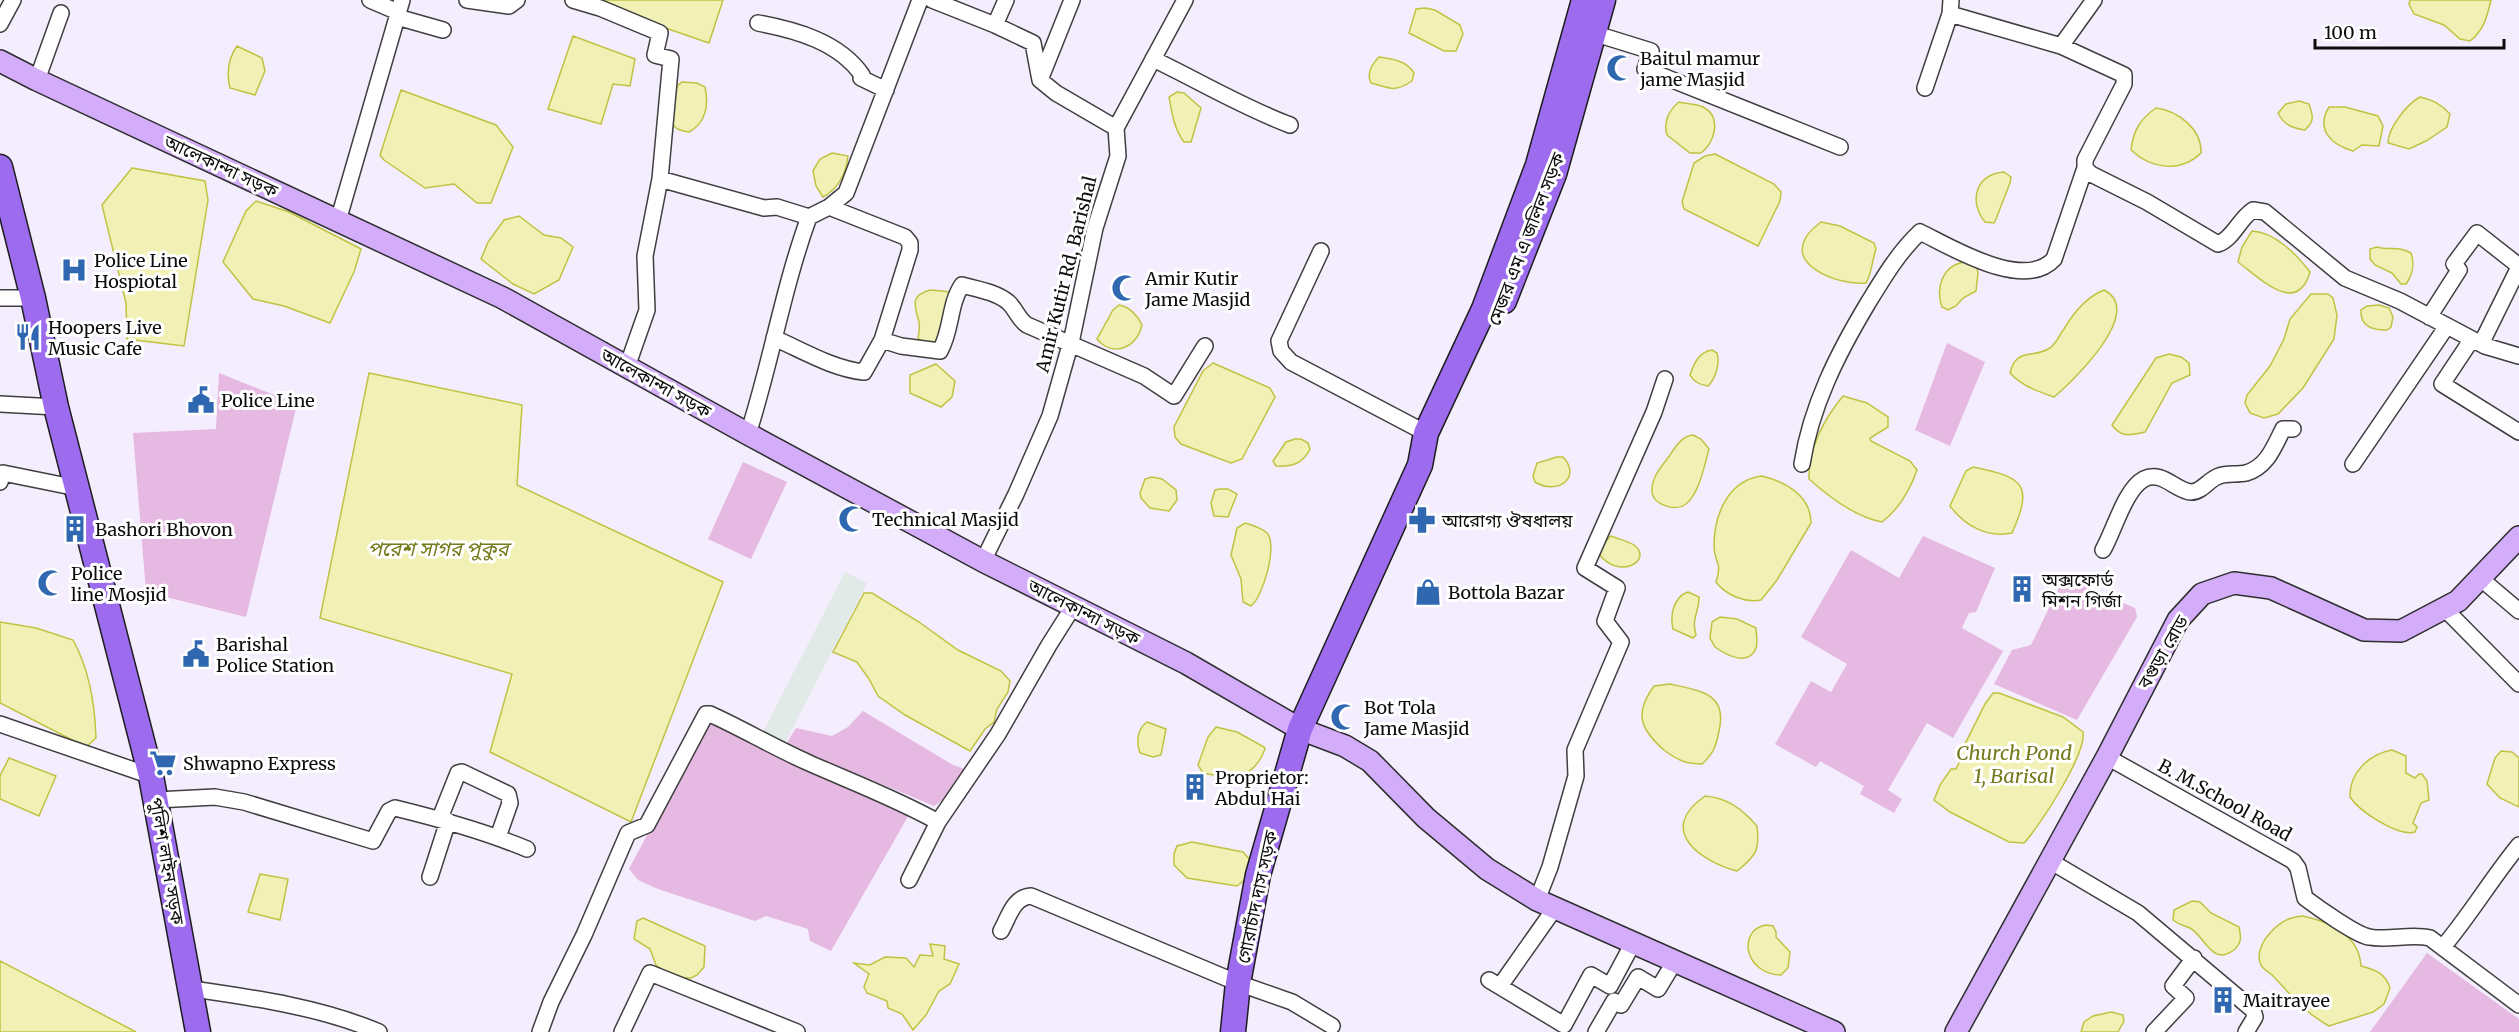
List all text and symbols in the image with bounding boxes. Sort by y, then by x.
scale bar [2315,12,2504,50]
text: 100 m [2324,21,2377,44]
place label: Baitul mamur jame Masjid [1639,47,1760,91]
mosque icon: Baitul mamur jame Masjid [1605,53,1635,83]
street label: আলেকান্দা সড়ক [160,129,282,203]
street label: মেজর এম এ জলিল সড়ক [1482,149,1570,329]
street label: Amir Kutir Rd, Barishal [1030,173,1102,376]
place label: Police Line Hospiotal [94,249,188,293]
hospital icon: Police Line Hospiotal [59,255,89,285]
place label: Amir Kutir Jame Masjid [1144,267,1251,311]
mosque icon: Amir Kutir Jame Masjid [1110,273,1140,303]
place label: Hoopers Live Music Cafe [48,316,162,360]
restaurant icon: Hoopers Live Music Cafe [13,322,43,352]
street label: আলেকান্দা সড়ক [596,343,716,423]
public building icon: Police Line [186,385,216,415]
place label: Police Line [221,389,315,412]
mosque icon: Technical Masjid [837,504,867,534]
pharmacy icon: আরোগ্য ঔষধালয় [1407,505,1437,535]
place label: Technical Masjid [872,508,1019,531]
place label: আরোগ্য ঔষধালয় [1441,509,1573,532]
building icon: Bashori Bhovon [60,514,90,544]
place label: Bashori Bhovon [95,518,233,541]
water label: পরেশ সাগর পুকুর [368,536,513,561]
place label: Police line Mosjid [71,562,167,606]
mosque icon: Police line Mosjid [36,568,66,598]
place label: অক্সফোর্ড মিশন গির্জা [2041,568,2122,612]
street label: আলেকান্দা সড়ক [1023,573,1144,650]
building icon: অক্সফোর্ড মিশন গির্জা [2007,574,2037,604]
shop icon: Bottola Bazar [1413,577,1443,607]
place label: Bottola Bazar [1448,581,1565,604]
street label: বগুড়া রোড [2132,611,2193,694]
place label: Barishal Police Station [216,633,334,677]
public building icon: Barishal Police Station [181,639,211,669]
place label: Bot Tola Jame Masjid [1363,696,1470,740]
mosque icon: Bot Tola Jame Masjid [1329,702,1359,732]
water label: Church Pond 1, Barisal [1956,740,2072,788]
supermarket icon: Shwapno Express [148,748,178,778]
place label: Shwapno Express [183,752,336,775]
street label: B. M.School Road [2154,754,2296,846]
place label: Proprietor: Abdul Hai [1214,766,1309,810]
building icon: Proprietor: Abdul Hai [1180,772,1210,802]
street label: পুলিশ লাইন সড়ক [145,796,190,927]
street label: গোরাচাঁদ দাস সড়ক [1232,828,1282,966]
building icon: Maitrayee [2208,985,2238,1015]
place label: Maitrayee [2243,989,2330,1012]

